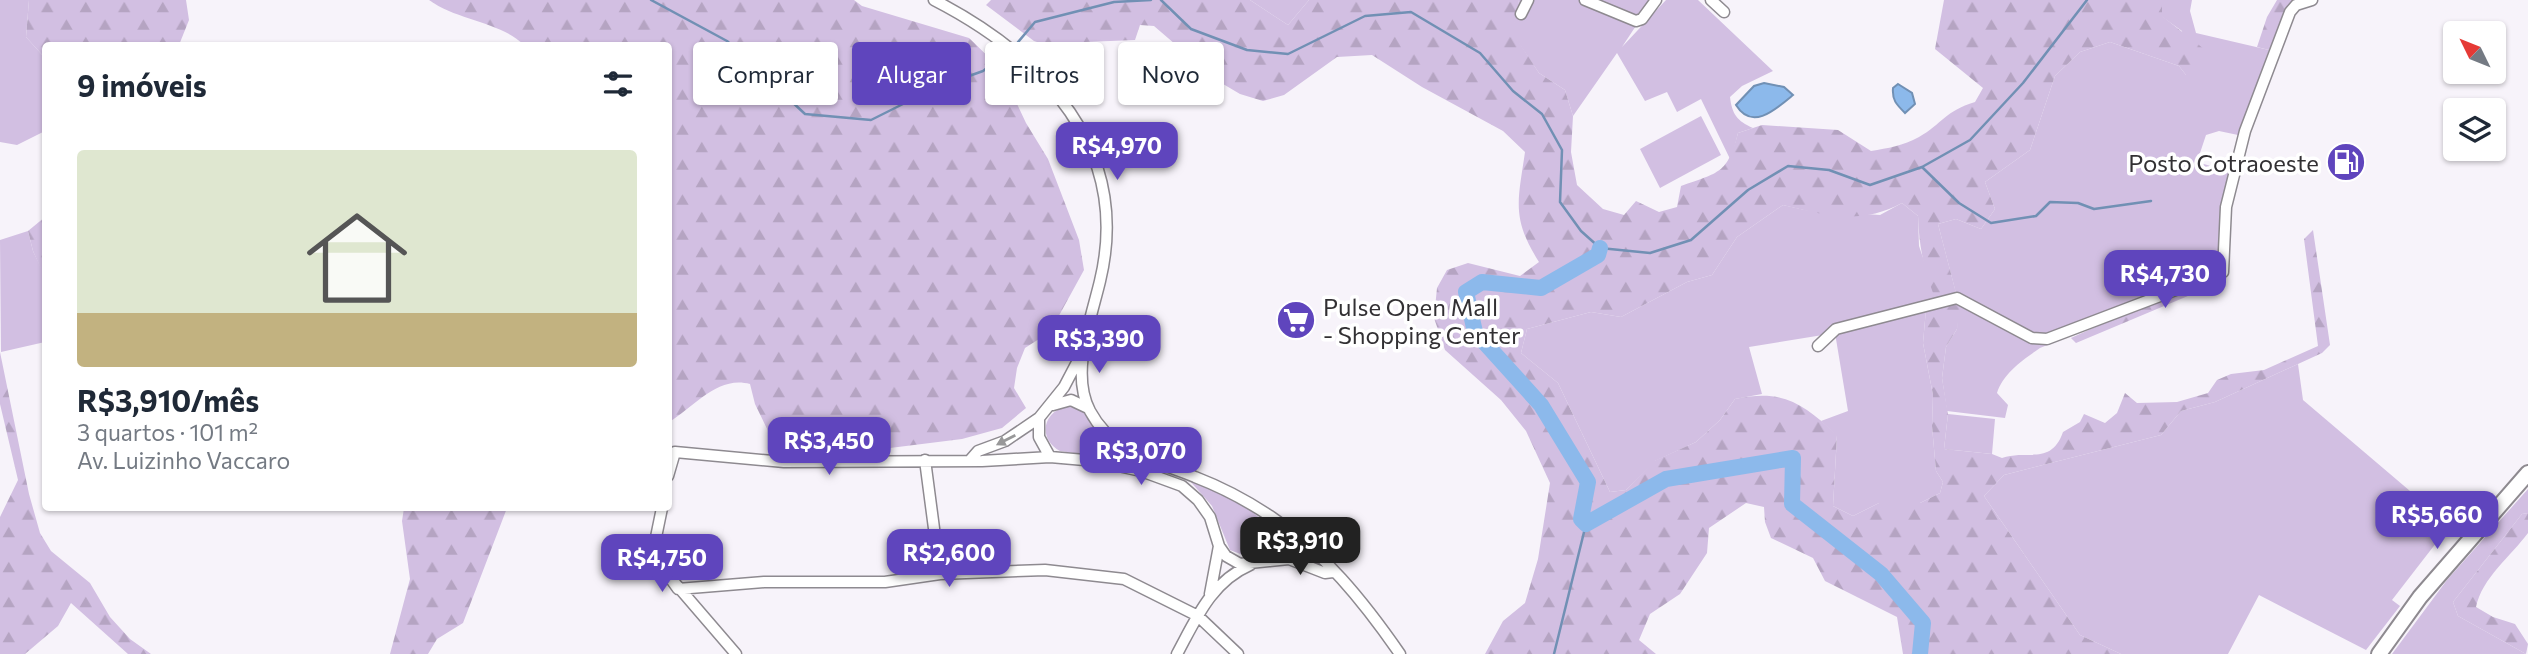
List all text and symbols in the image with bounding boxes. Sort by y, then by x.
north arrow [2443,21,2506,84]
map controls [2443,21,2506,161]
chip: Comprar [693,42,838,105]
chip: Alugar [852,42,971,105]
chip: Filtros [985,42,1104,105]
chip: Novo [1118,42,1224,105]
icon: filters [599,65,637,103]
text: 9 imóveis [77,66,207,103]
button: layers [2443,98,2506,161]
pin: R$4,970 [1052,122,1182,182]
text: R$4,970 [1072,131,1162,159]
fuel station icon: Posto Cotraoeste [2325,141,2367,183]
place label: Posto Cotraoeste [2128,148,2319,177]
icon: home [294,195,420,321]
pin: R$4,730 [2100,250,2230,310]
text: R$4,730 [2120,259,2210,287]
place label: Pulse Open Mall - Shopping Center [1323,292,1521,349]
supermarket icon: Pulse Open Mall - Shopping Center [1275,299,1317,341]
pin: R$3,390 [1034,316,1164,375]
text: R$3,390 [1054,324,1144,352]
text: R$3,910/mês [77,381,259,418]
text: 3 quartos · 101 m² [77,418,258,446]
pin: R$3,450 [764,418,894,477]
text: R$3,450 [784,426,874,454]
pin: R$3,070 [1076,428,1206,487]
one-way arrow [996,435,1016,446]
text: R$3,070 [1096,436,1186,464]
text: Av. Luizinho Vaccaro [77,446,290,474]
pin: R$5,660 [2372,491,2502,551]
text: R$5,660 [2391,500,2483,528]
pin: R$3,910 [1235,518,1365,577]
text: R$3,910 [1256,526,1344,554]
pin: R$2,600 [884,530,1014,589]
pin: R$4,750 [597,534,727,594]
text: R$2,600 [903,538,995,566]
text: R$4,750 [617,543,707,571]

